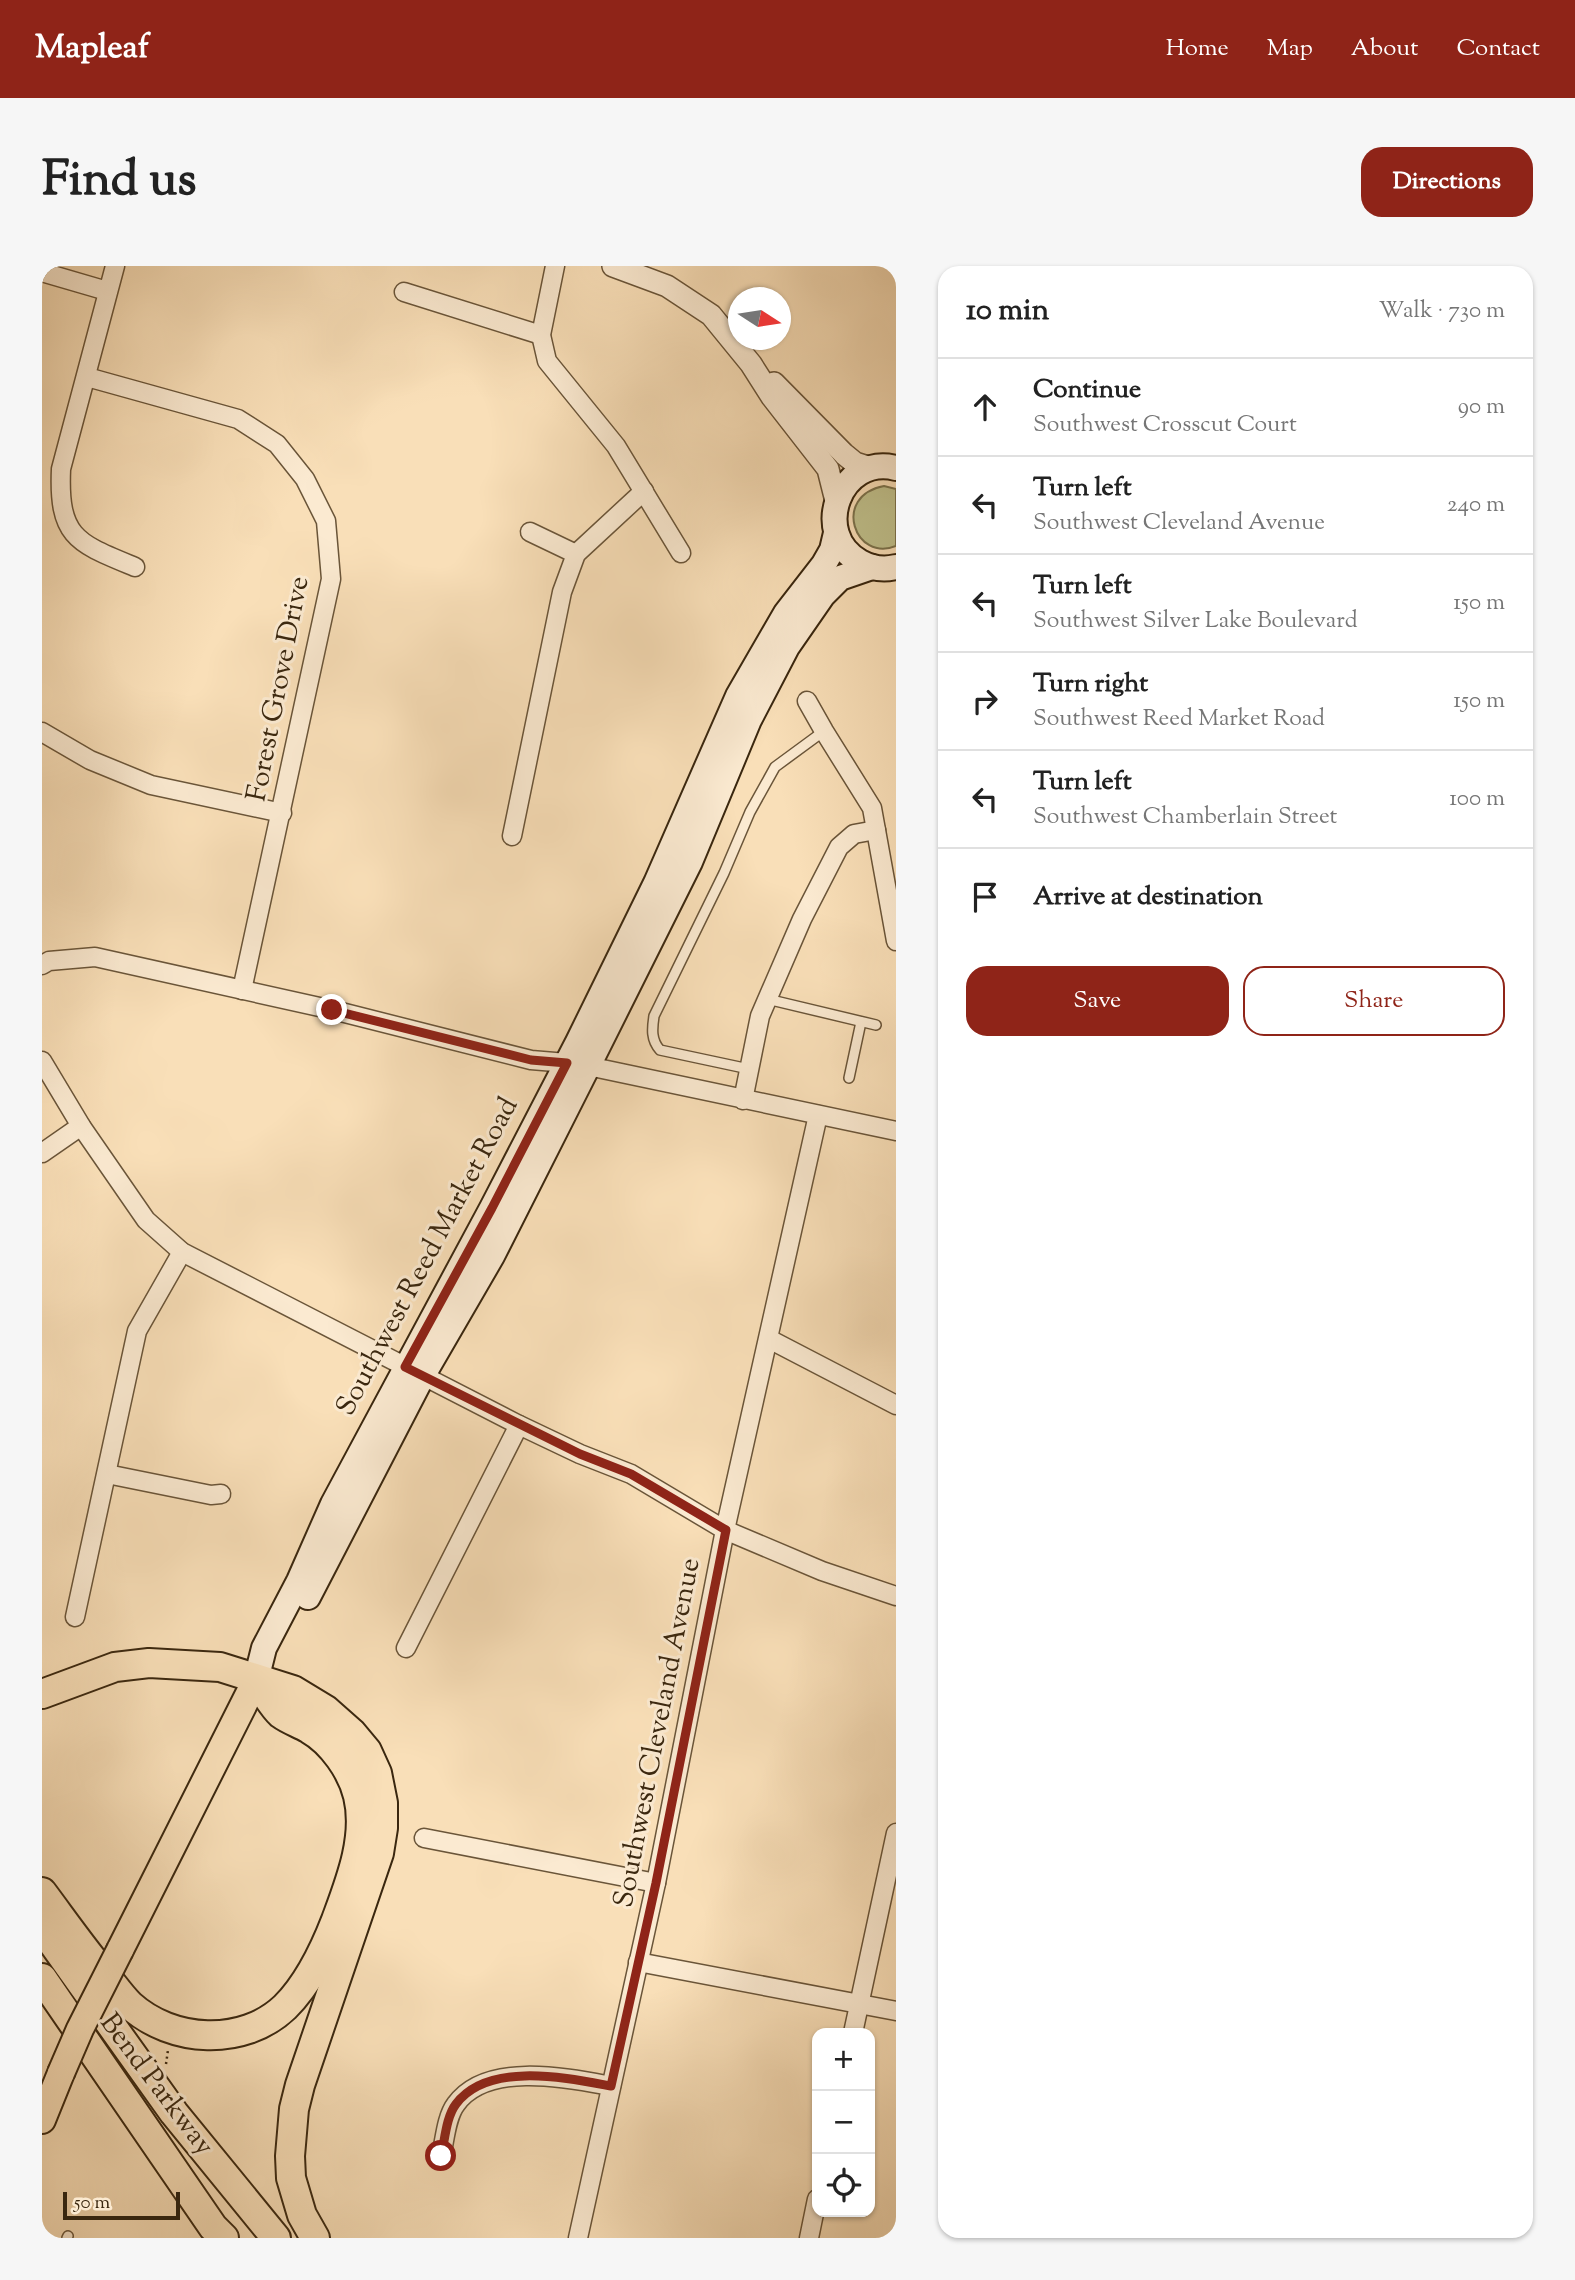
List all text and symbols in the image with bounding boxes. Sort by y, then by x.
text: Mapleaf [35,25,149,73]
text: Home [1166,32,1229,66]
text: Map [1267,32,1313,66]
text: About [1351,32,1418,66]
text: Contact [1456,32,1540,66]
text: Find us [42,147,196,217]
button: Directions [1361,147,1533,217]
north arrow [728,287,791,350]
text: 10 min [966,290,1049,333]
text: Walk · 730 m [1379,295,1505,328]
text: Continue [1033,372,1141,409]
icon: ahead [966,388,1004,426]
text: 90 m [1458,391,1505,424]
text: Southwest Crosscut Court [1033,409,1297,442]
text: Turn left [1033,470,1132,507]
icon: left [966,486,1004,524]
text: 240 m [1447,489,1505,522]
text: Southwest Cleveland Avenue [1033,507,1325,540]
text: Turn left [1033,568,1132,605]
street label: Forest Grove Drive [238,573,320,805]
icon: left [966,584,1004,622]
text: 150 m [1453,587,1505,620]
text: Southwest Silver Lake Boulevard [1033,605,1358,638]
text: Turn right [1033,666,1148,703]
icon: right [966,682,1004,720]
text: 150 m [1453,685,1505,718]
text: Southwest Reed Market Road [1033,703,1325,736]
text: Turn left [1033,764,1132,801]
icon: left [966,780,1004,818]
text: 100 m [1449,783,1505,816]
text: Southwest Chamberlain Street [1033,801,1337,834]
icon: arrive [966,878,1004,916]
text: Arrive at destination [1033,879,1263,916]
button: Save [966,966,1229,1036]
button: Share [1243,966,1505,1036]
route end [316,994,347,1025]
street label: Southwest Reed Market Road [327,1091,529,1423]
street label: Southwest Cleveland Avenue [604,1555,712,1911]
street label: Bend Parkway [89,2005,223,2165]
map controls [812,2028,875,2217]
button: + [812,2028,875,2091]
button: − [812,2091,875,2154]
route start [425,2140,456,2171]
button: locate [812,2154,875,2217]
scale bar [63,2189,180,2221]
text: 50 m [74,2190,110,2217]

